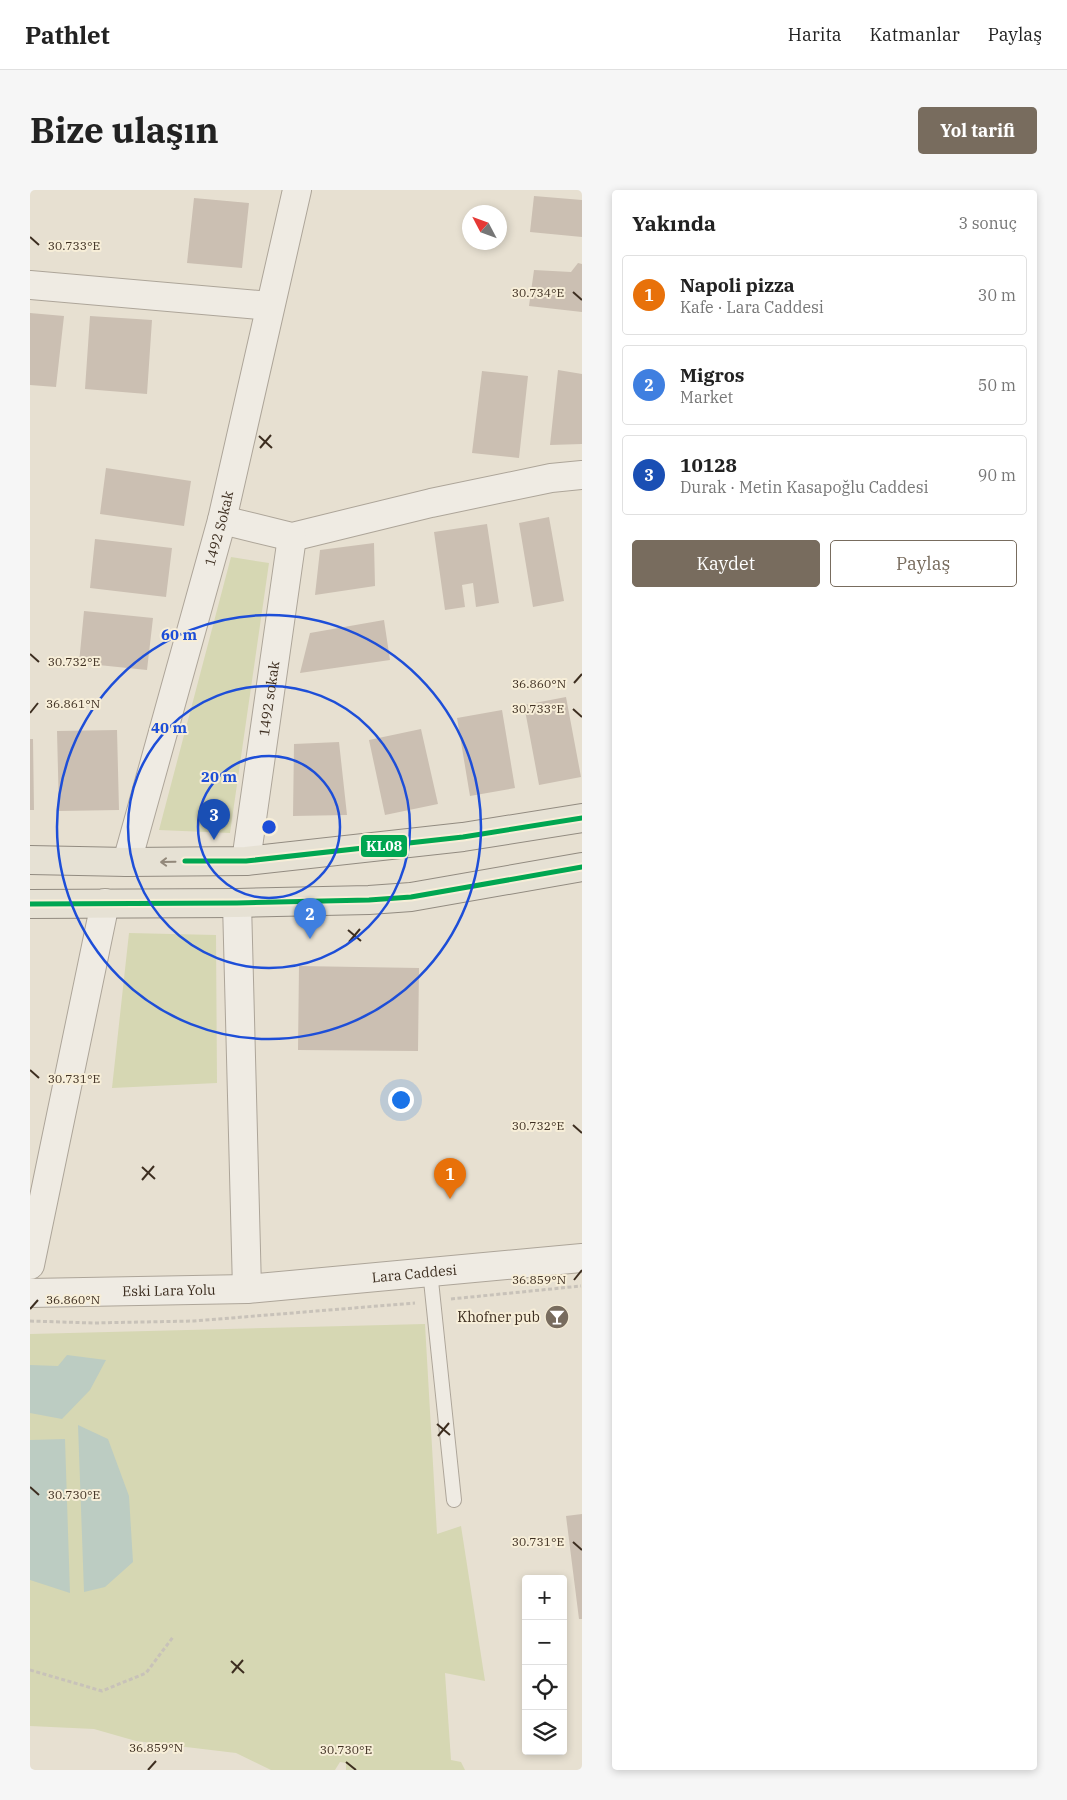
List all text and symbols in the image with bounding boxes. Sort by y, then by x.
text: Pathlet [25,19,110,51]
text: Harita [788,23,842,46]
text: Katmanlar [870,23,960,46]
text: Paylaş [988,23,1042,46]
text: Bize ulaşın [30,107,219,153]
button: Yol tarifi [918,107,1037,154]
north arrow [462,205,507,250]
text: Yakında [632,209,716,237]
text: 3 sonuç [958,213,1017,233]
text: 30.733°E [48,238,100,253]
text: Napoli pizza [680,273,795,297]
text: 30.734°E [512,285,564,300]
text: 1 [644,285,654,305]
text: 30 m [978,285,1016,305]
text: Kafe · Lara Caddesi [680,297,824,317]
text: Migros [680,363,745,387]
text: 2 [644,375,654,395]
text: 50 m [978,375,1016,395]
text: Market [680,387,733,407]
text: 10128 [680,453,737,477]
text: 3 [644,465,654,485]
text: 90 m [978,465,1016,485]
text: Durak · Metin Kasapoğlu Caddesi [680,477,928,497]
street label: 1492 Sokak [201,488,238,568]
button: Kaydet [632,540,820,587]
button: Paylaş [830,540,1017,587]
text: 60 m [161,625,197,644]
text: 30.732°E [48,654,100,669]
street label: 1492 sokak [255,659,283,737]
text: 36.860°N [512,676,566,691]
text: 36.861°N [46,696,100,711]
text: 30.733°E [512,701,564,716]
text: 40 m [151,718,187,737]
text: 20 m [201,767,237,786]
pin: 3 [198,799,230,840]
centre of rings [260,818,278,836]
line badge: KL08 [360,834,408,858]
text: KL08 [366,837,402,855]
one-way arrow [161,857,177,866]
pin: 2 [294,898,326,939]
text: 30.731°E [48,1071,100,1086]
your location [388,1087,414,1113]
text: 30.732°E [512,1118,564,1133]
pin: 1 [434,1158,466,1199]
street label: Lara Caddesi [371,1261,458,1286]
text: 36.859°N [512,1272,566,1287]
street label: Eski Lara Yolu [122,1281,216,1300]
text: 36.860°N [46,1292,100,1307]
bar icon: Khofner pub [544,1304,570,1330]
place label: Khofner pub [457,1308,540,1326]
text: 30.730°E [48,1487,100,1502]
text: 30.731°E [512,1534,564,1549]
map controls [522,1575,567,1755]
button: + [522,1575,567,1620]
button: − [522,1620,567,1665]
button: locate [522,1665,567,1710]
button: layers [522,1710,567,1755]
text: 36.859°N [129,1740,183,1755]
text: 30.730°E [320,1742,372,1757]

